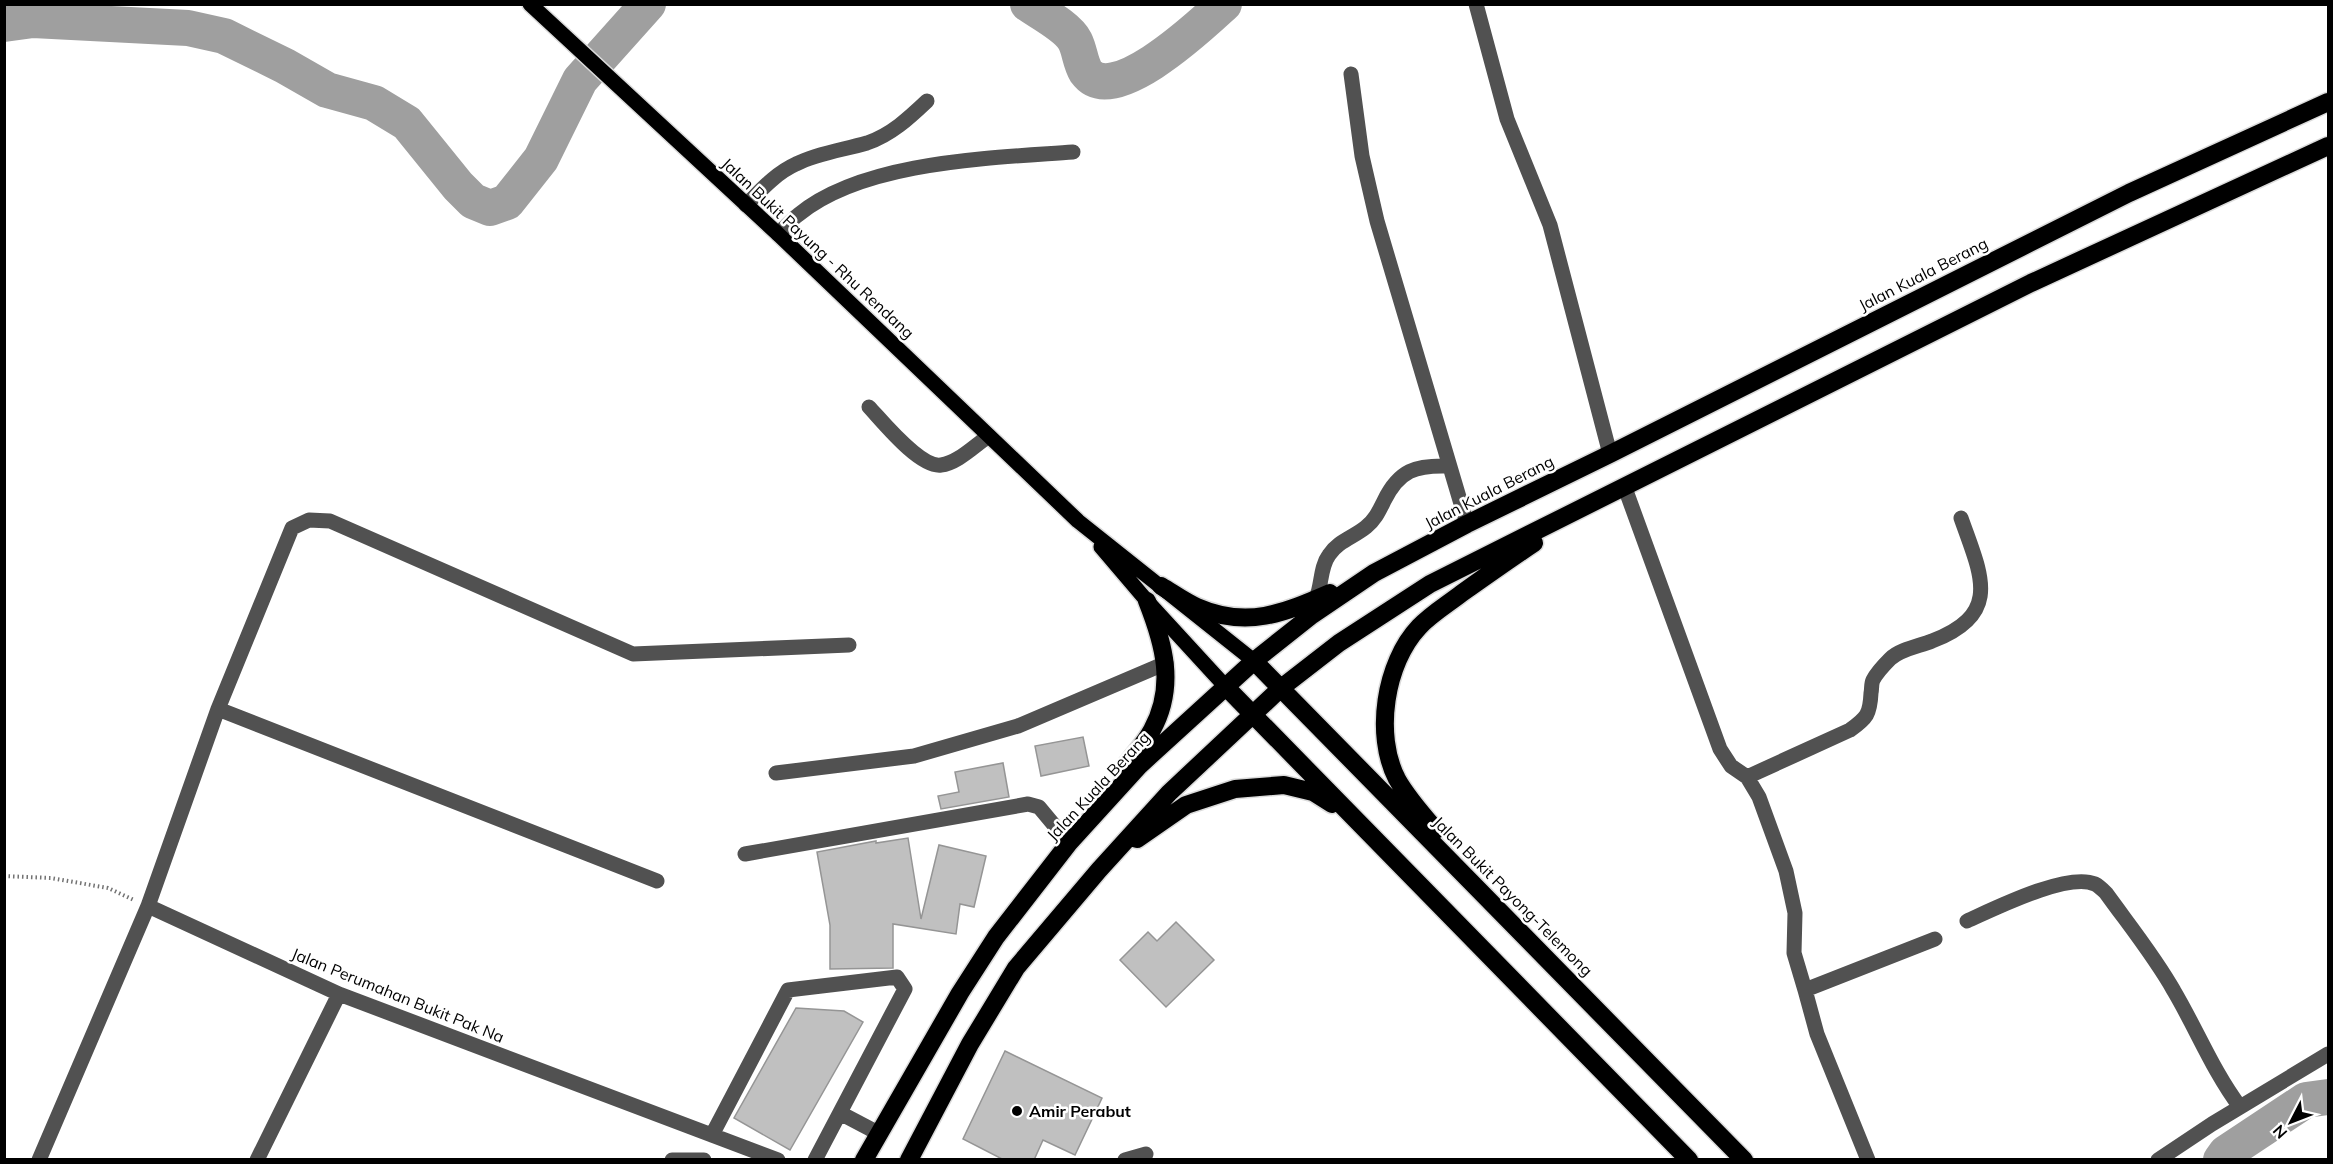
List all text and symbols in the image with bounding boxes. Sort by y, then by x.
street label: Jalan Bukit Payung - Rhu Rendang [717,153,919,343]
street label: Jalan Kuala Berang [1855,233,1991,315]
street label: Jalan Kuala Berang [1421,451,1557,533]
street label: Jalan Kuala Berang [1042,727,1154,845]
street label: Jalan Bukit Payong-Telemong [1429,812,1597,980]
street label: Jalan Perumahan Bukit Pak Na [289,943,507,1047]
north arrow [2261,1092,2321,1152]
place label: Amir Perabut [1029,1101,1131,1121]
marker: Amir Perabut [1010,1104,1024,1118]
text: N [2268,1121,2291,1143]

